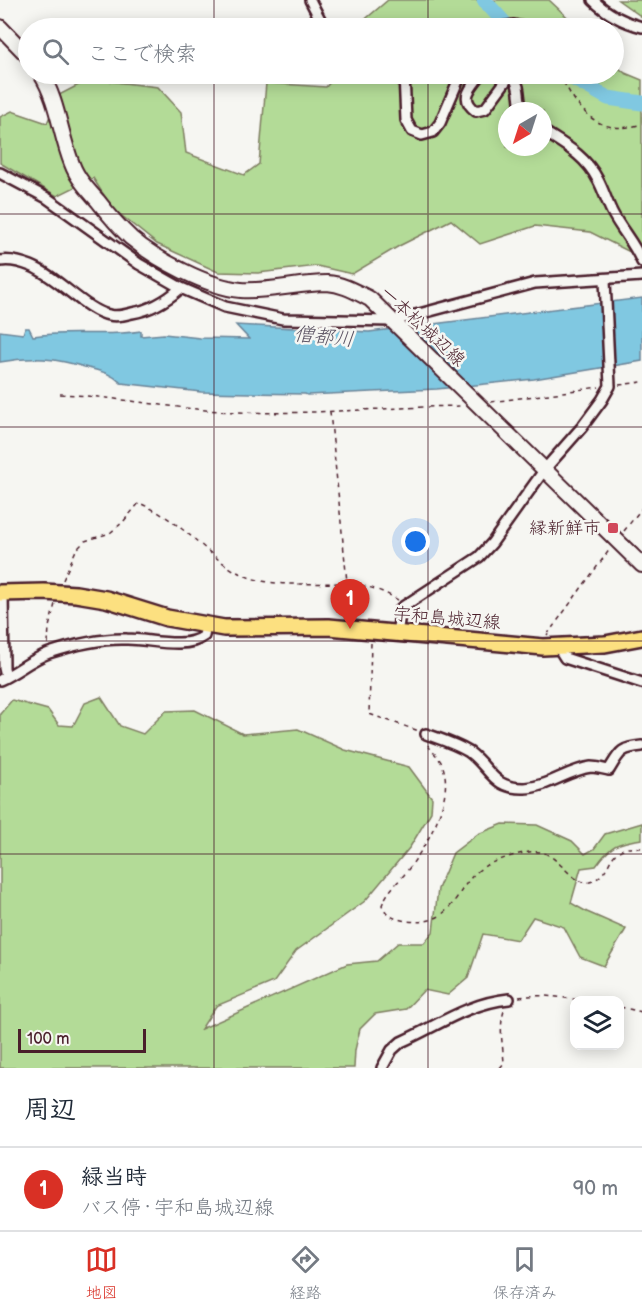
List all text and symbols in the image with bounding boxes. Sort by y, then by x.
search box [18,18,624,84]
icon: search [39,35,72,68]
text: ここで検索 [87,41,197,68]
north arrow [498,102,552,156]
street label: 一本松城辺線 [376,282,469,371]
water label: 僧都川 [293,322,355,352]
place label: 縁新鮮市 [529,518,601,539]
marker: 縁新鮮市 [606,521,620,535]
your location [401,527,430,556]
pin: 1 [330,580,370,629]
street label: 宇和島城辺線 [392,603,502,634]
map controls [570,996,624,1050]
button: layers [570,996,624,1050]
scale bar [18,1026,146,1054]
text: 100 m [27,1030,70,1049]
text: 周辺 [24,1095,76,1126]
text: 緑当時 [81,1164,147,1191]
text: 1 [39,1177,48,1201]
text: 90 m [573,1177,618,1201]
text: バス停 · 宇和島城辺線 [81,1196,274,1220]
tab: 地図 [85,1243,118,1303]
tab: 経路 [289,1243,322,1303]
tab: 保存済み [493,1243,557,1303]

